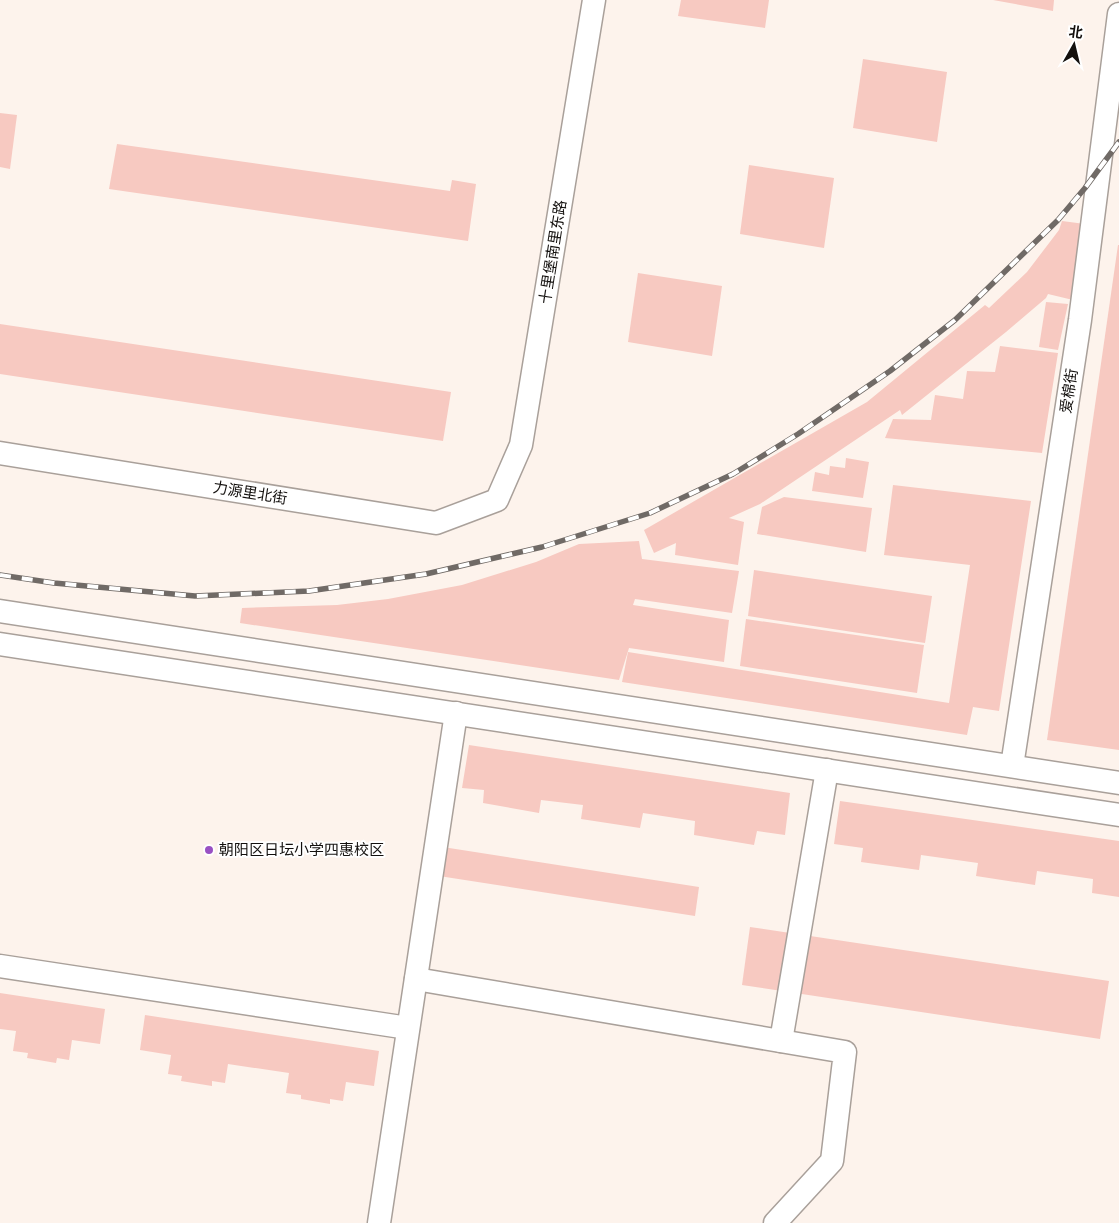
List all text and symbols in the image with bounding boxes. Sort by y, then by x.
north arrow [1049,20,1099,70]
text: 北 [1068,23,1084,42]
street label: 十里堡南里东路 [536,199,570,305]
street label: 爱棉街 [1057,367,1081,415]
street label: 力源里北街 [212,478,288,508]
place label: 朝阳区日坛小学四惠校区 [219,841,384,859]
marker: 朝阳区日坛小学四惠校区 [203,844,215,856]

